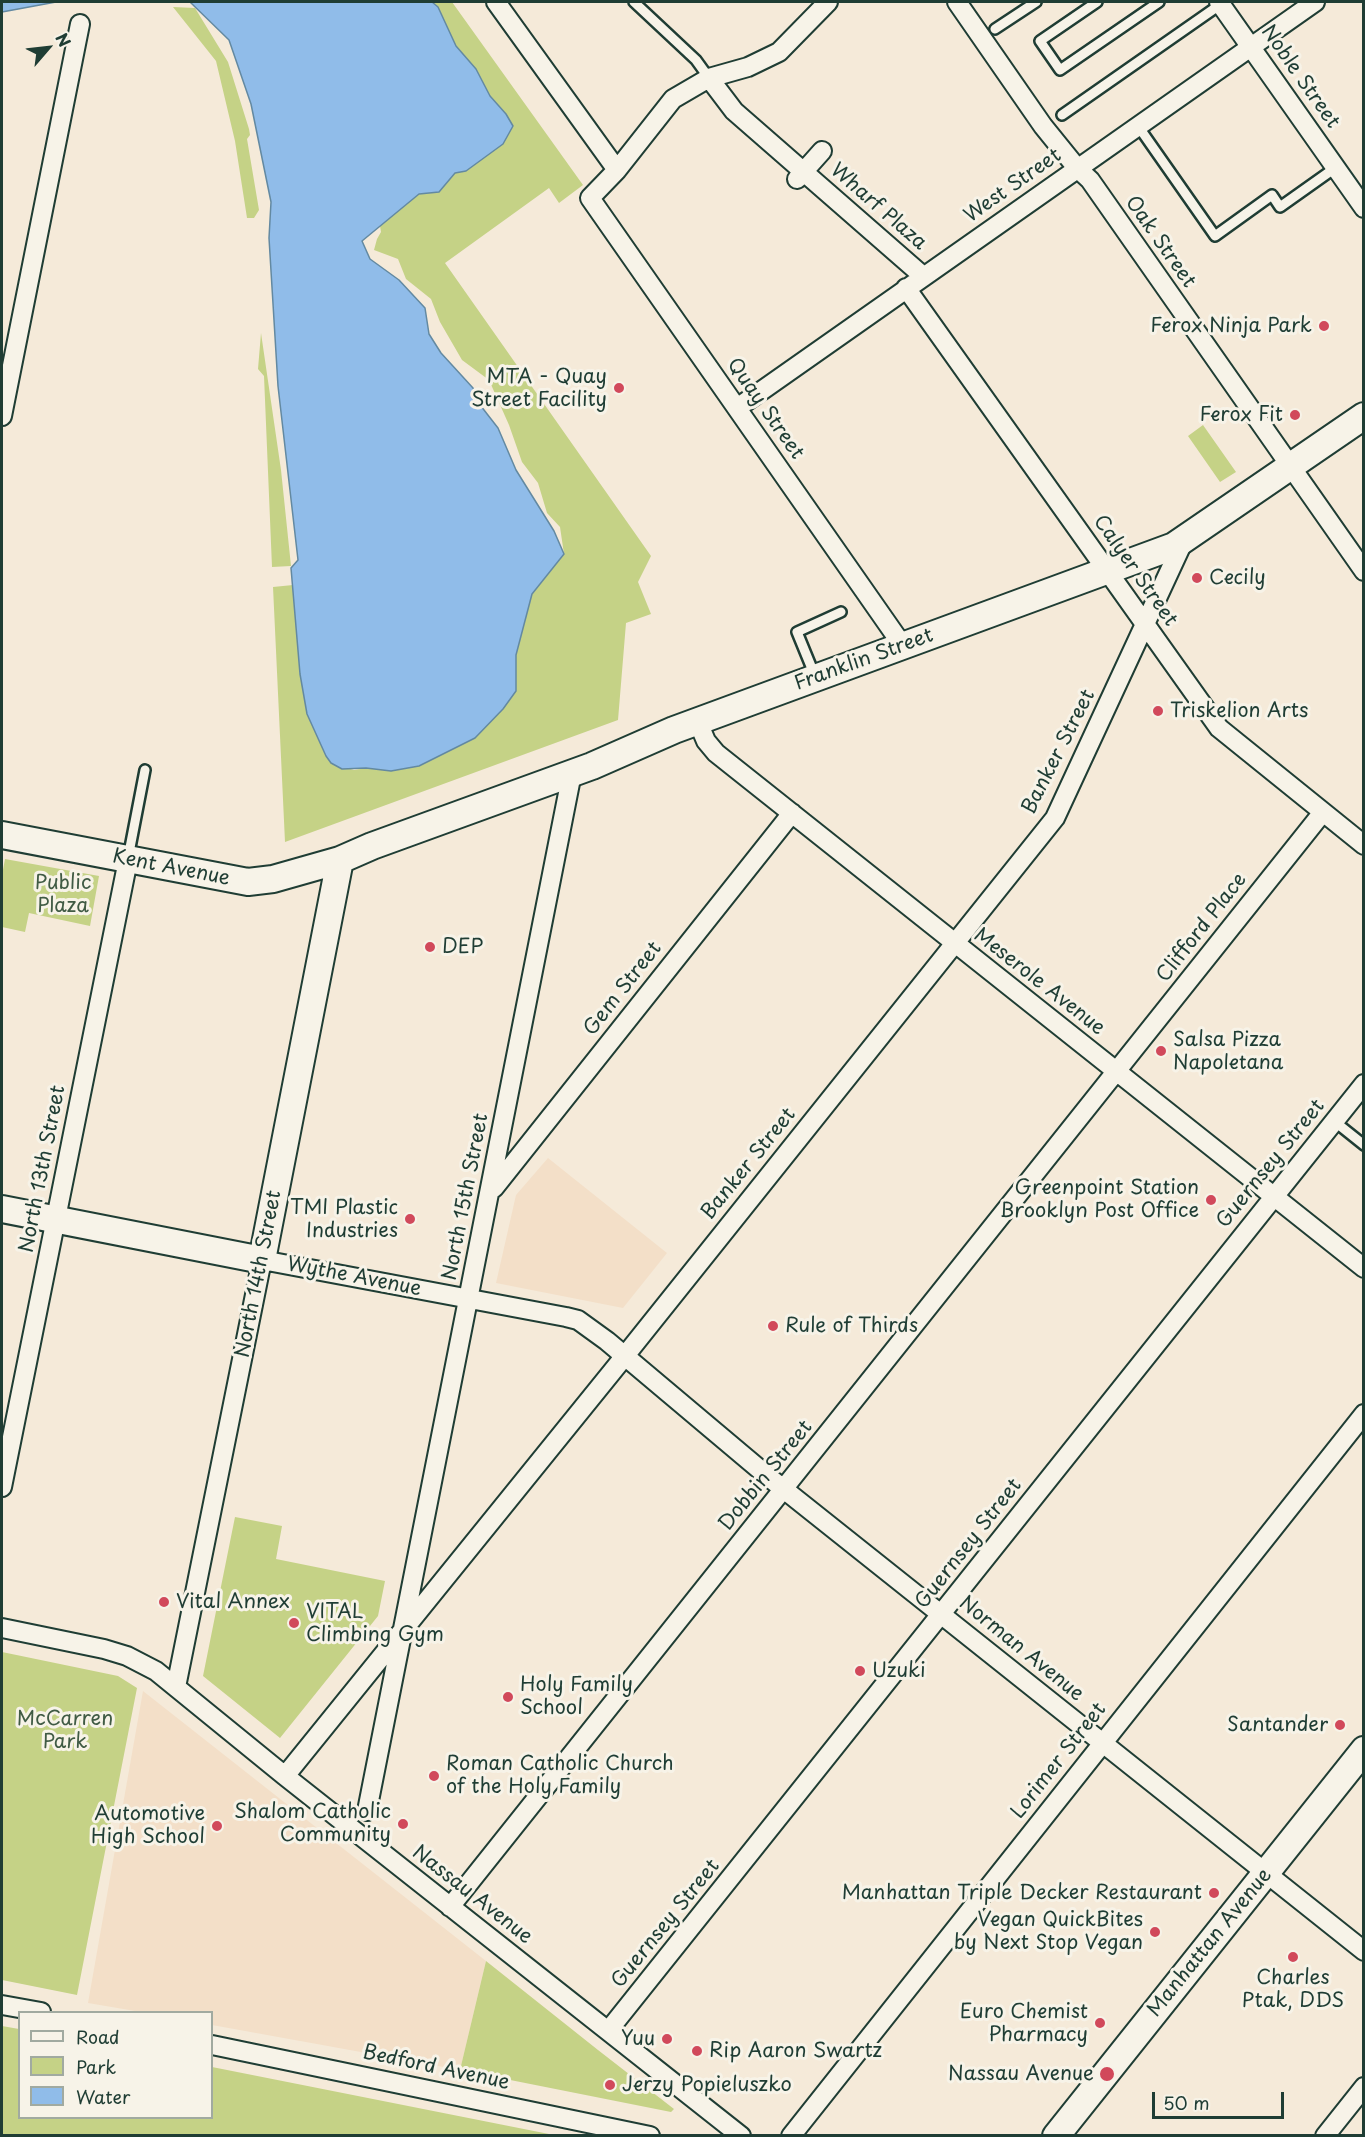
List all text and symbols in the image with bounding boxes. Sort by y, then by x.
north arrow [18,18,78,78]
street label: Noble Street [1256,21,1344,133]
text: N [50,28,77,51]
street label: West Street [960,144,1066,228]
street label: Wharf Plaza [825,159,931,255]
street label: Oak Street [1120,191,1200,293]
place label: Ferox Ninja Park [1150,314,1312,338]
marker: Ferox Ninja Park [1317,319,1331,333]
street label: Quay Street [721,354,809,464]
place label: MTA - Quay Street Facility [471,365,607,412]
marker: MTA - Quay Street Facility [612,381,626,395]
place label: Ferox Fit [1199,403,1283,427]
marker: Ferox Fit [1288,408,1302,422]
street label: Calyer Street [1088,511,1182,631]
place label: Cecily [1209,566,1266,590]
marker: Cecily [1190,571,1204,585]
street label: Franklin Street [791,624,937,696]
street label: Banker Street [1017,686,1101,818]
place label: Triskelion Arts [1170,699,1308,723]
marker: Triskelion Arts [1151,704,1165,718]
street label: Kent Avenue [110,845,232,891]
street label: Clifford Place [1152,869,1252,987]
park label: Public Plaza [35,871,91,918]
street label: Meserole Avenue [969,923,1109,1041]
place label: DEP [442,935,483,959]
street label: Gem Street [579,937,667,1041]
marker: DEP [423,940,437,954]
place label: Salsa Pizza Napoletana [1173,1028,1283,1075]
marker: Salsa Pizza Napoletana [1154,1044,1168,1058]
street label: North 13th Street [15,1083,71,1255]
street label: Guernsey Street [1212,1095,1330,1233]
street label: Banker Street [697,1103,801,1225]
street label: North 15th Street [438,1111,494,1283]
place label: Greenpoint Station Brooklyn Post Office [1000,1176,1199,1223]
street label: North 14th Street [231,1188,287,1360]
marker: Greenpoint Station Brooklyn Post Office [1204,1193,1218,1207]
place label: TMI Plastic Industries [290,1196,398,1243]
marker: TMI Plastic Industries [403,1212,417,1226]
street label: Wythe Avenue [285,1252,423,1302]
place label: Rule of Thirds [785,1314,918,1338]
marker: Rule of Thirds [766,1319,780,1333]
street label: Dobbin Street [714,1416,818,1536]
street label: Guernsey Street [911,1474,1027,1614]
place label: Vital Annex [176,1590,290,1614]
street label: Norman Avenue [954,1591,1088,1707]
marker: Vital Annex [157,1595,171,1609]
place label: VITAL Climbing Gym [306,1600,444,1647]
marker: VITAL Climbing Gym [287,1616,301,1630]
place label: Uzuki [872,1659,926,1683]
marker: Uzuki [853,1664,867,1678]
place label: Holy Family School [520,1673,633,1720]
marker: Holy Family School [501,1690,515,1704]
street label: Lorimer Street [1006,1698,1112,1824]
park label: McCarren Park [17,1707,113,1754]
place label: Santander [1227,1713,1328,1737]
marker: Santander [1333,1718,1347,1732]
place label: Roman Catholic Church of the Holy Family [446,1752,674,1799]
marker: Roman Catholic Church of the Holy Family [427,1769,441,1783]
place label: Shalom Catholic Community [234,1800,391,1847]
place label: Automotive High School [91,1802,205,1849]
marker: Shalom Catholic Community [396,1817,410,1831]
marker: Automotive High School [210,1819,224,1833]
street label: Nassau Avenue [407,1841,537,1949]
street label: Guernsey Street [607,1855,725,1993]
street label: Manhattan Avenue [1143,1864,1277,2022]
place label: Manhattan Triple Decker Restaurant [842,1881,1202,1905]
marker: Manhattan Triple Decker Restaurant [1207,1886,1221,1900]
place label: Vegan QuickBites by Next Stop Vegan [954,1908,1143,1955]
marker: Vegan QuickBites by Next Stop Vegan [1148,1925,1162,1939]
marker: Charles Ptak, DDS [1286,1950,1300,1964]
place label: Charles Ptak, DDS [1242,1966,1344,2013]
place label: Euro Chemist Pharmacy [960,2000,1088,2047]
legend [18,2011,213,2119]
marker: Euro Chemist Pharmacy [1093,2016,1107,2030]
text: Road [76,2023,120,2050]
place label: Yuu [621,2027,655,2051]
marker: Yuu [660,2032,674,2046]
place label: Rip Aaron Swartz [709,2039,882,2063]
street label: Bedford Avenue [360,2041,512,2095]
marker: Rip Aaron Swartz [690,2044,704,2058]
text: Park [76,2053,116,2080]
place label: Nassau Avenue [948,2062,1094,2086]
marker: Nassau Avenue [1098,2065,1116,2083]
place label: Jerzy Popieluszko [622,2073,792,2097]
marker: Jerzy Popieluszko [603,2078,617,2092]
scale bar [1155,2080,1287,2118]
text: Water [76,2083,130,2110]
text: 50 m [1163,2089,1210,2116]

